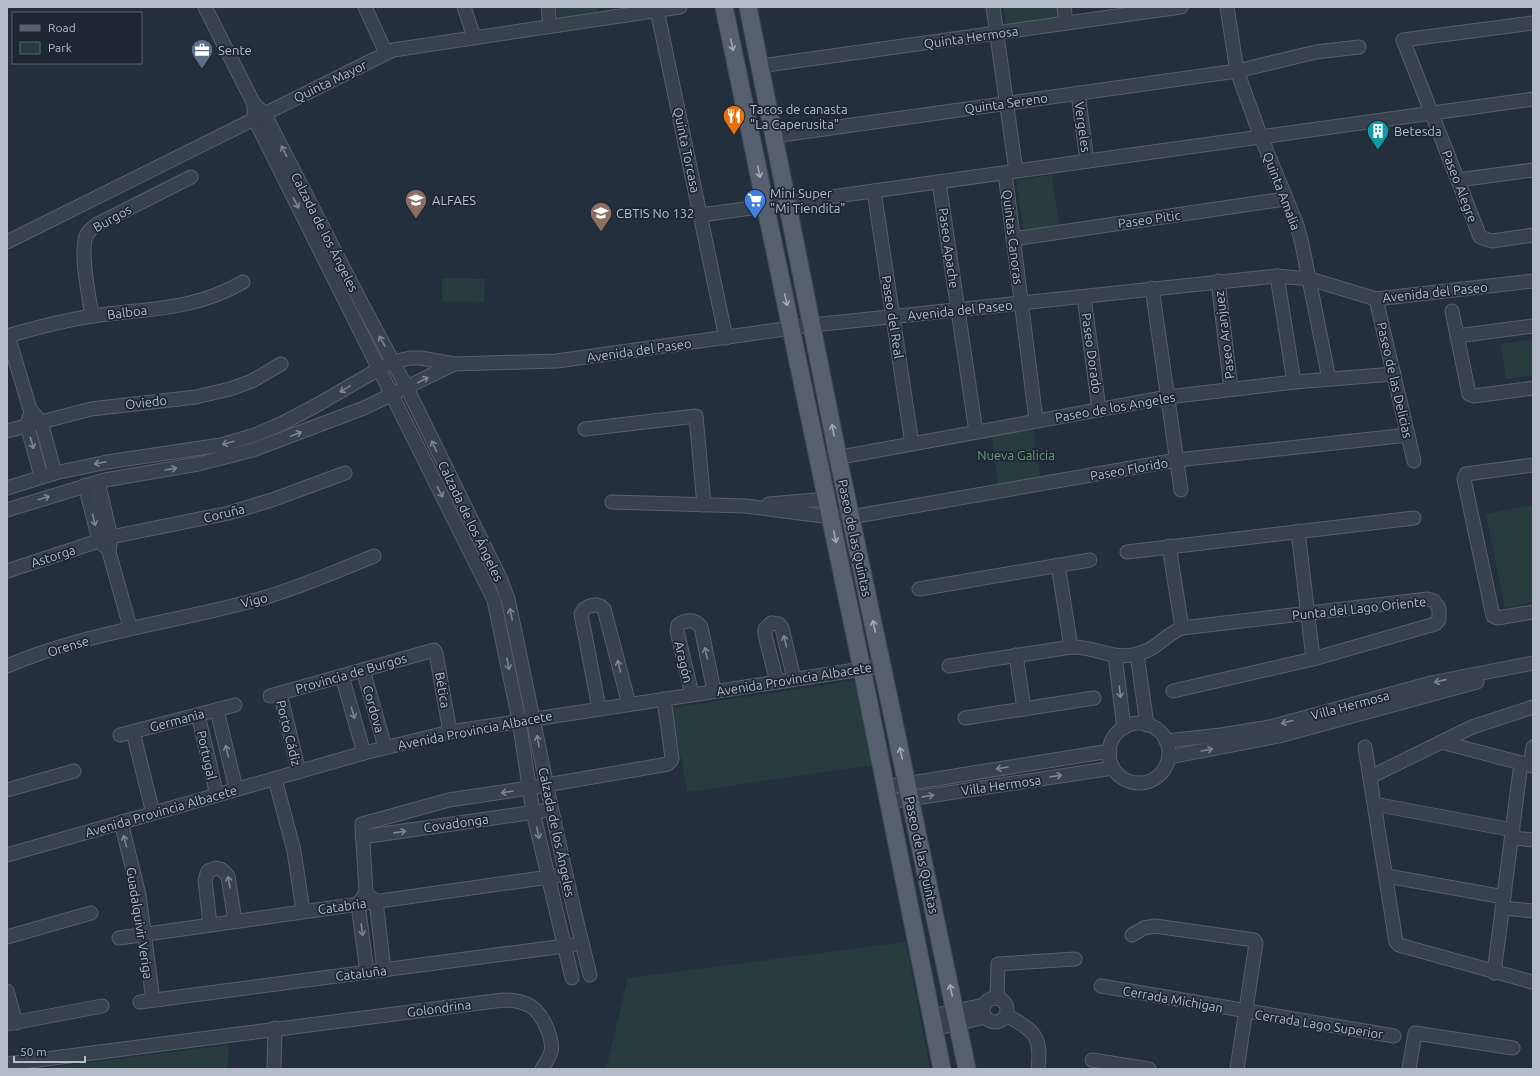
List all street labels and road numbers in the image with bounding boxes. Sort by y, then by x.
street label: Quinta Hermosa [923,23,1019,52]
street label: Quinta Mayor [291,57,369,106]
street label: Quinta Sereno [963,90,1049,117]
street label: Vergeles [1073,101,1094,153]
street label: Quinta Torcasa [670,106,703,194]
street label: Paseo Alegre [1440,148,1480,224]
street label: Quinta Amalia [1260,150,1303,232]
street label: Calzada de los Ángeles [289,169,362,294]
street label: Quintas Canoras [999,189,1026,286]
street label: Burgos [91,202,134,234]
street label: Paseo Apache [936,207,962,289]
street label: Paseo Pitic [1117,208,1181,230]
street label: Paseo del Real [879,274,907,360]
street label: Avenida del Paseo [1382,280,1488,304]
street label: Paseo Aranjuez [1212,290,1236,380]
street label: Avenida del Paseo [907,298,1013,322]
street label: Balboa [106,303,148,321]
street label: Paseo Dorado [1079,312,1105,394]
street label: Paseo de las Delicias [1375,321,1415,440]
street label: Avenida del Paseo [586,336,692,364]
street label: Paseo de los Angeles [1054,389,1177,424]
street label: Oviedo [124,393,168,411]
street label: Paseo Florido [1089,455,1169,483]
street label: Calzada de los Ángeles [436,458,507,584]
street label: Paseo de las Quintas [835,478,874,599]
street label: Coruña [202,501,246,525]
street label: Astorga [29,542,77,570]
street label: Vigo [239,590,269,610]
street label: Punta del Lago Oriente [1291,594,1427,622]
street label: Orense [46,633,90,659]
street label: Aragón [672,640,696,684]
street label: Provincia de Burgos [294,650,409,696]
street label: Avenida Provincia Albacete [715,660,873,698]
street label: Bética [433,671,453,709]
street label: Cordova [361,684,387,734]
street label: Villa Hermosa [1309,688,1391,722]
street label: Porto Cádiz [274,699,304,767]
street label: Germania [148,706,206,734]
street label: Avenida Provincia Albacete [396,708,554,752]
street label: Portugal [195,729,220,782]
street label: Calzada de los Ángeles [536,766,579,898]
street label: Villa Hermosa [960,772,1042,798]
street label: Avenida Provincia Albacete [83,783,239,839]
street label: Paseo de las Quintas [902,795,941,916]
street label: Covadonga [423,812,489,834]
street label: Guadalquivir Veriga [124,866,156,980]
street label: Catabria [317,896,367,916]
street label: Cataluña [335,963,387,983]
street label: Cerrada Michigan [1122,983,1224,1015]
street label: Golondrina [406,997,472,1019]
street label: Cerrada Lago Superior [1254,1007,1384,1041]

